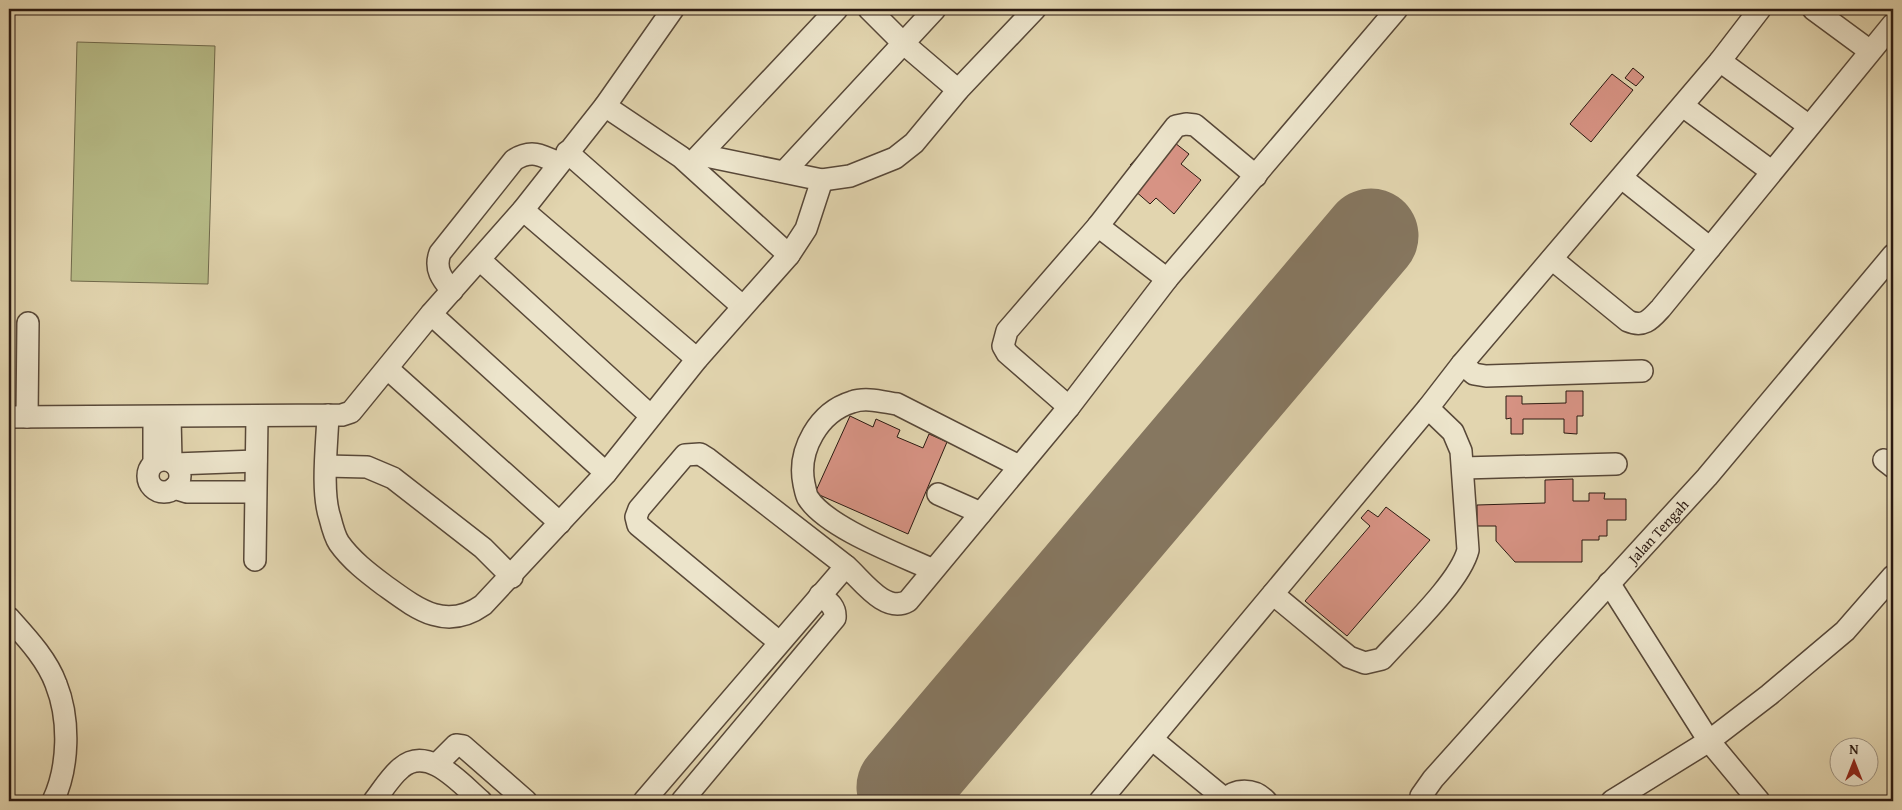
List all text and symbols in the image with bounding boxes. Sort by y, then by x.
street label: Jalan Tengah [1621,493,1693,569]
north arrow [1830,738,1880,788]
text: N [1849,739,1859,759]

